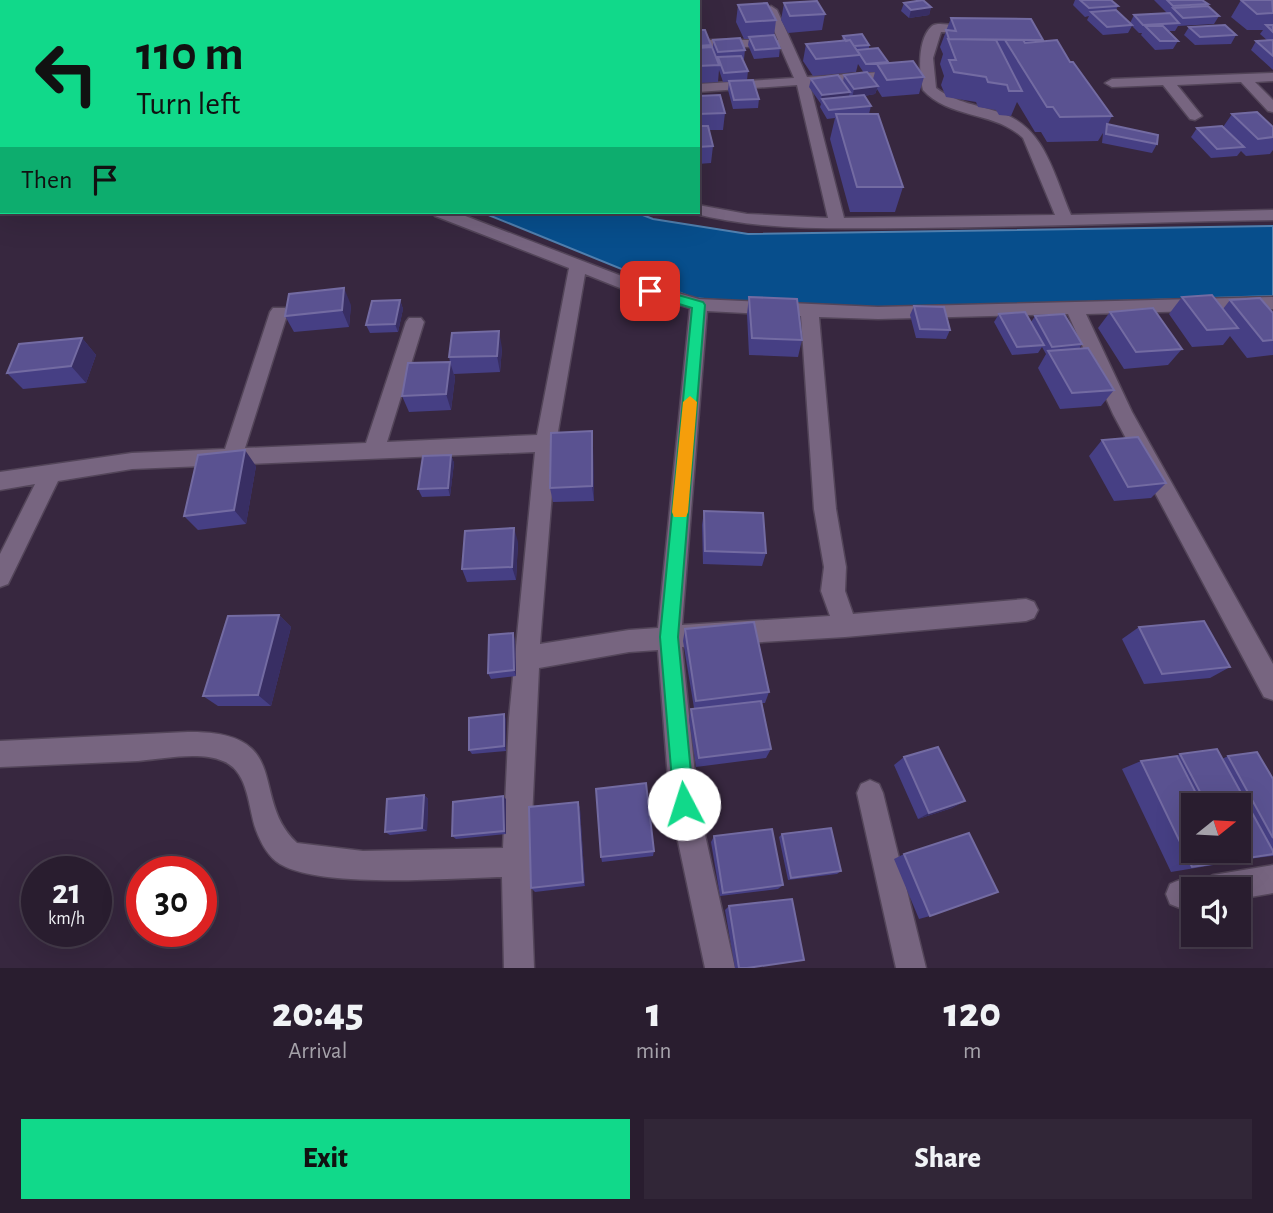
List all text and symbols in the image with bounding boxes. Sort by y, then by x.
icon: left [21,28,112,119]
text: 110 m [136,30,244,79]
text: Turn left [136,88,240,120]
icon: arrive [86,161,124,199]
text: Then [21,167,72,193]
pin [620,261,680,321]
icon: arrive [631,272,669,310]
position arrow [647,767,721,841]
north arrow [1181,793,1251,863]
map controls [1181,793,1251,947]
speed limit sign: 30 [126,856,217,947]
text: 21 [52,875,81,910]
button: sound [1181,877,1251,947]
text: km/h [48,910,85,928]
text: 20:45 [272,992,364,1034]
text: 1 [646,992,661,1034]
text: 120 [944,992,1001,1034]
text: Arrival [288,1040,347,1063]
text: min [636,1040,671,1063]
text: m [963,1040,981,1063]
button: Exit [21,1119,630,1199]
button: Share [644,1119,1252,1199]

